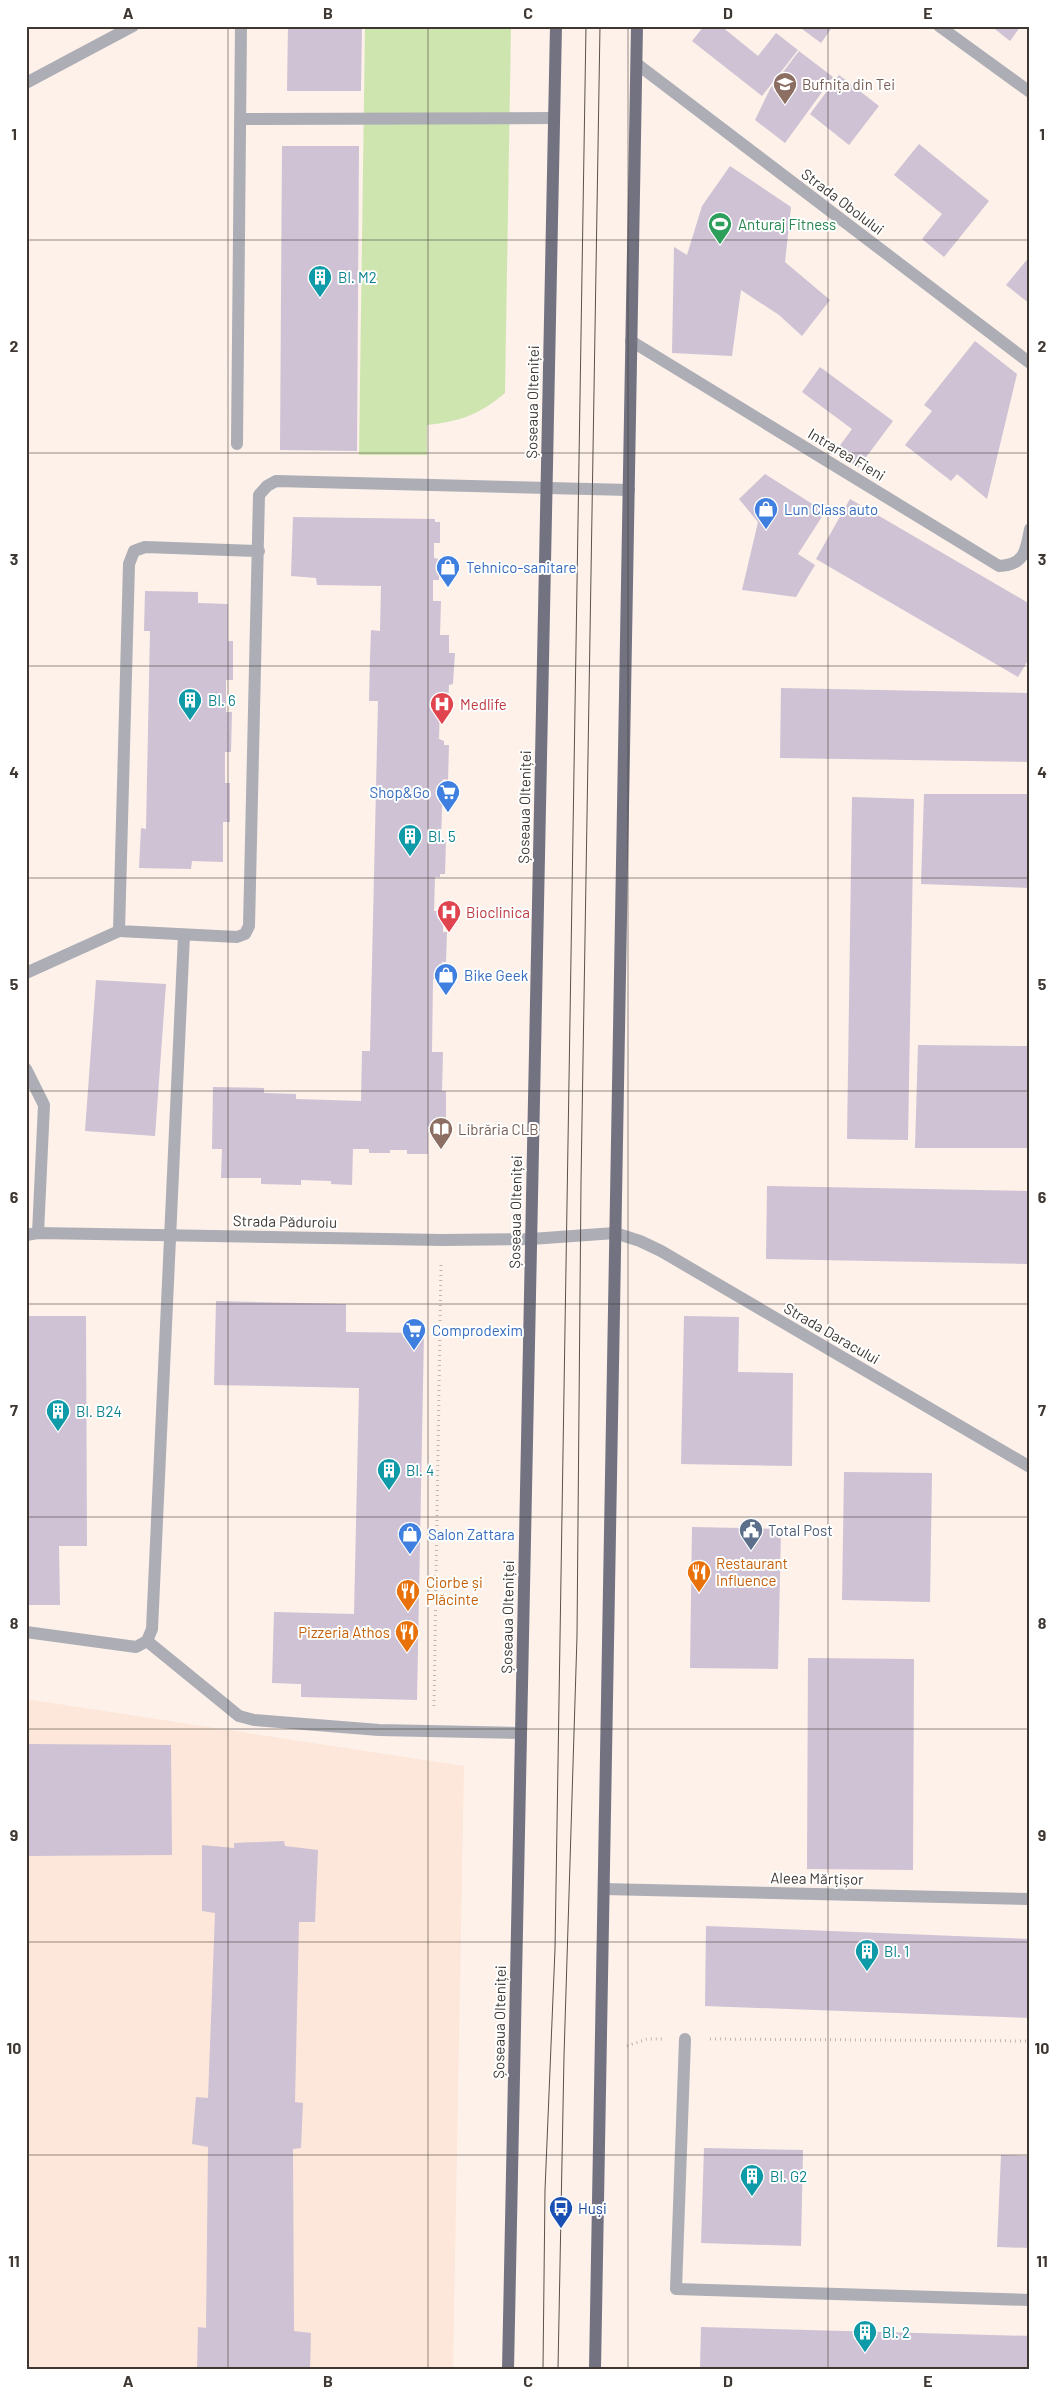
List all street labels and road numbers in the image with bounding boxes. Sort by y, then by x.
street label: Strada Obolului [798,164,888,238]
street label: Șoseaua Olteniței [522,345,542,459]
street label: Intrarea Fieni [805,424,889,484]
street label: Șoseaua Olteniței [514,750,534,864]
street label: Șoseaua Olteniței [505,1155,525,1269]
street label: Strada Păduroiu [233,1211,337,1231]
street label: Strada Daracului [781,1298,883,1368]
street label: Șoseaua Olteniței [497,1560,517,1674]
street label: Aleea Mărțișor [770,1868,864,1888]
street label: Șoseaua Olteniței [489,1965,509,2079]

